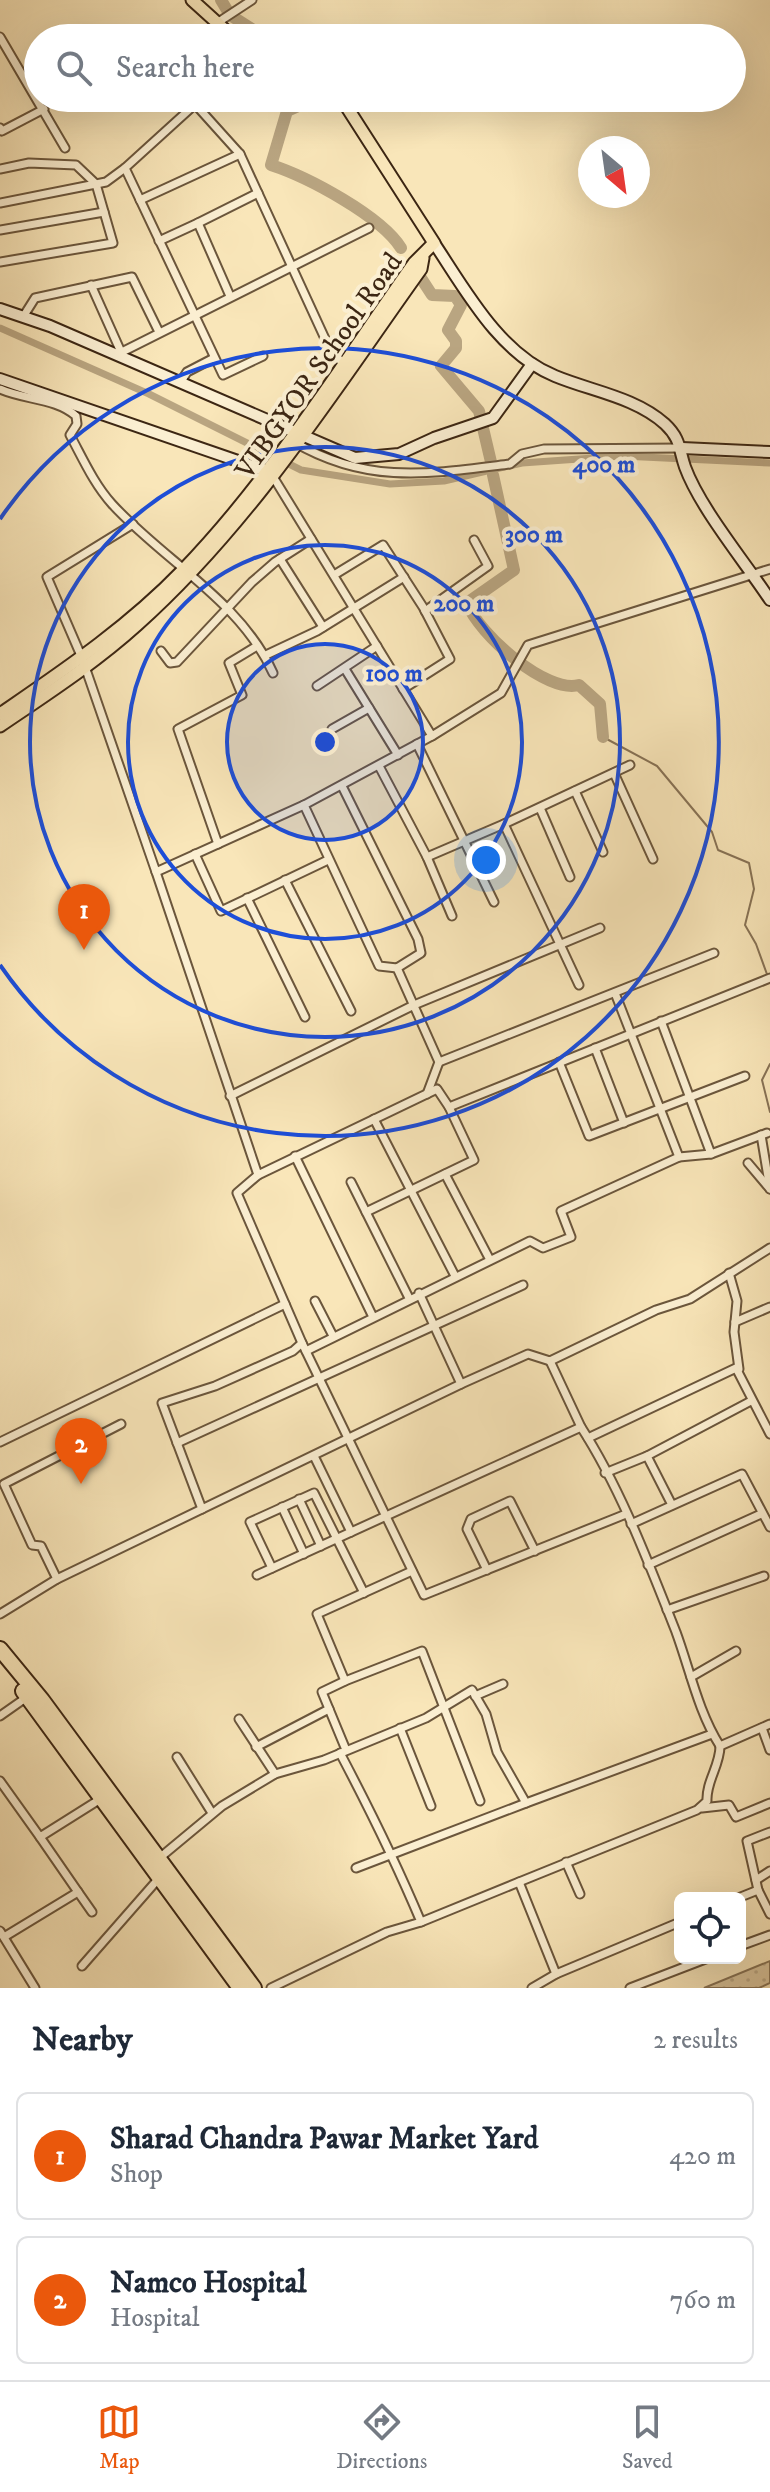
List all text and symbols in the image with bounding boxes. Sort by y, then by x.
search box [24,24,746,112]
icon: search [52,46,96,90]
text: Search here [116,50,255,87]
north arrow [578,136,650,208]
street label: VIBGYOR School Road [227,246,410,487]
text: 400 m [573,450,635,480]
text: 300 m [505,520,563,550]
text: 200 m [434,589,494,619]
text: 100 m [365,659,423,689]
centre of rings [311,728,339,756]
your location [466,840,506,880]
pin: 1 [58,884,110,950]
pin: 2 [55,1418,107,1484]
map controls [674,1892,746,1964]
button: locate [674,1892,746,1964]
text: Nearby [32,2019,133,2061]
text: 2 results [653,2024,738,2057]
text: Sharad Chandra Pawar Market Yard [110,2121,538,2158]
text: 1 [55,2140,65,2173]
text: 420 m [669,2140,736,2173]
text: Shop [110,2158,163,2191]
text: Namco Hospital [110,2265,306,2302]
text: 2 [54,2284,66,2317]
text: 760 m [670,2284,736,2317]
text: Hospital [110,2302,200,2335]
tab: Map [97,2400,141,2475]
tab: Directions [336,2400,427,2475]
tab: Saved [622,2400,673,2475]

